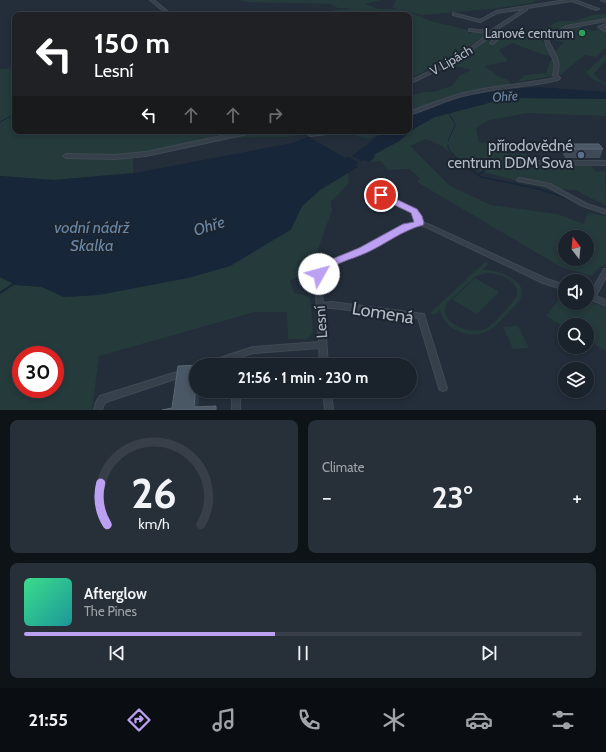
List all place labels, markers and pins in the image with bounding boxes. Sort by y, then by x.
place label: Lanové centrum [485,25,574,41]
marker: Lanové centrum [577,28,587,38]
place label: přírodovědné centrum DDM Sova [448,137,574,172]
marker: přírodovědné centrum DDM Sova [576,150,586,160]
pin [364,178,398,212]

